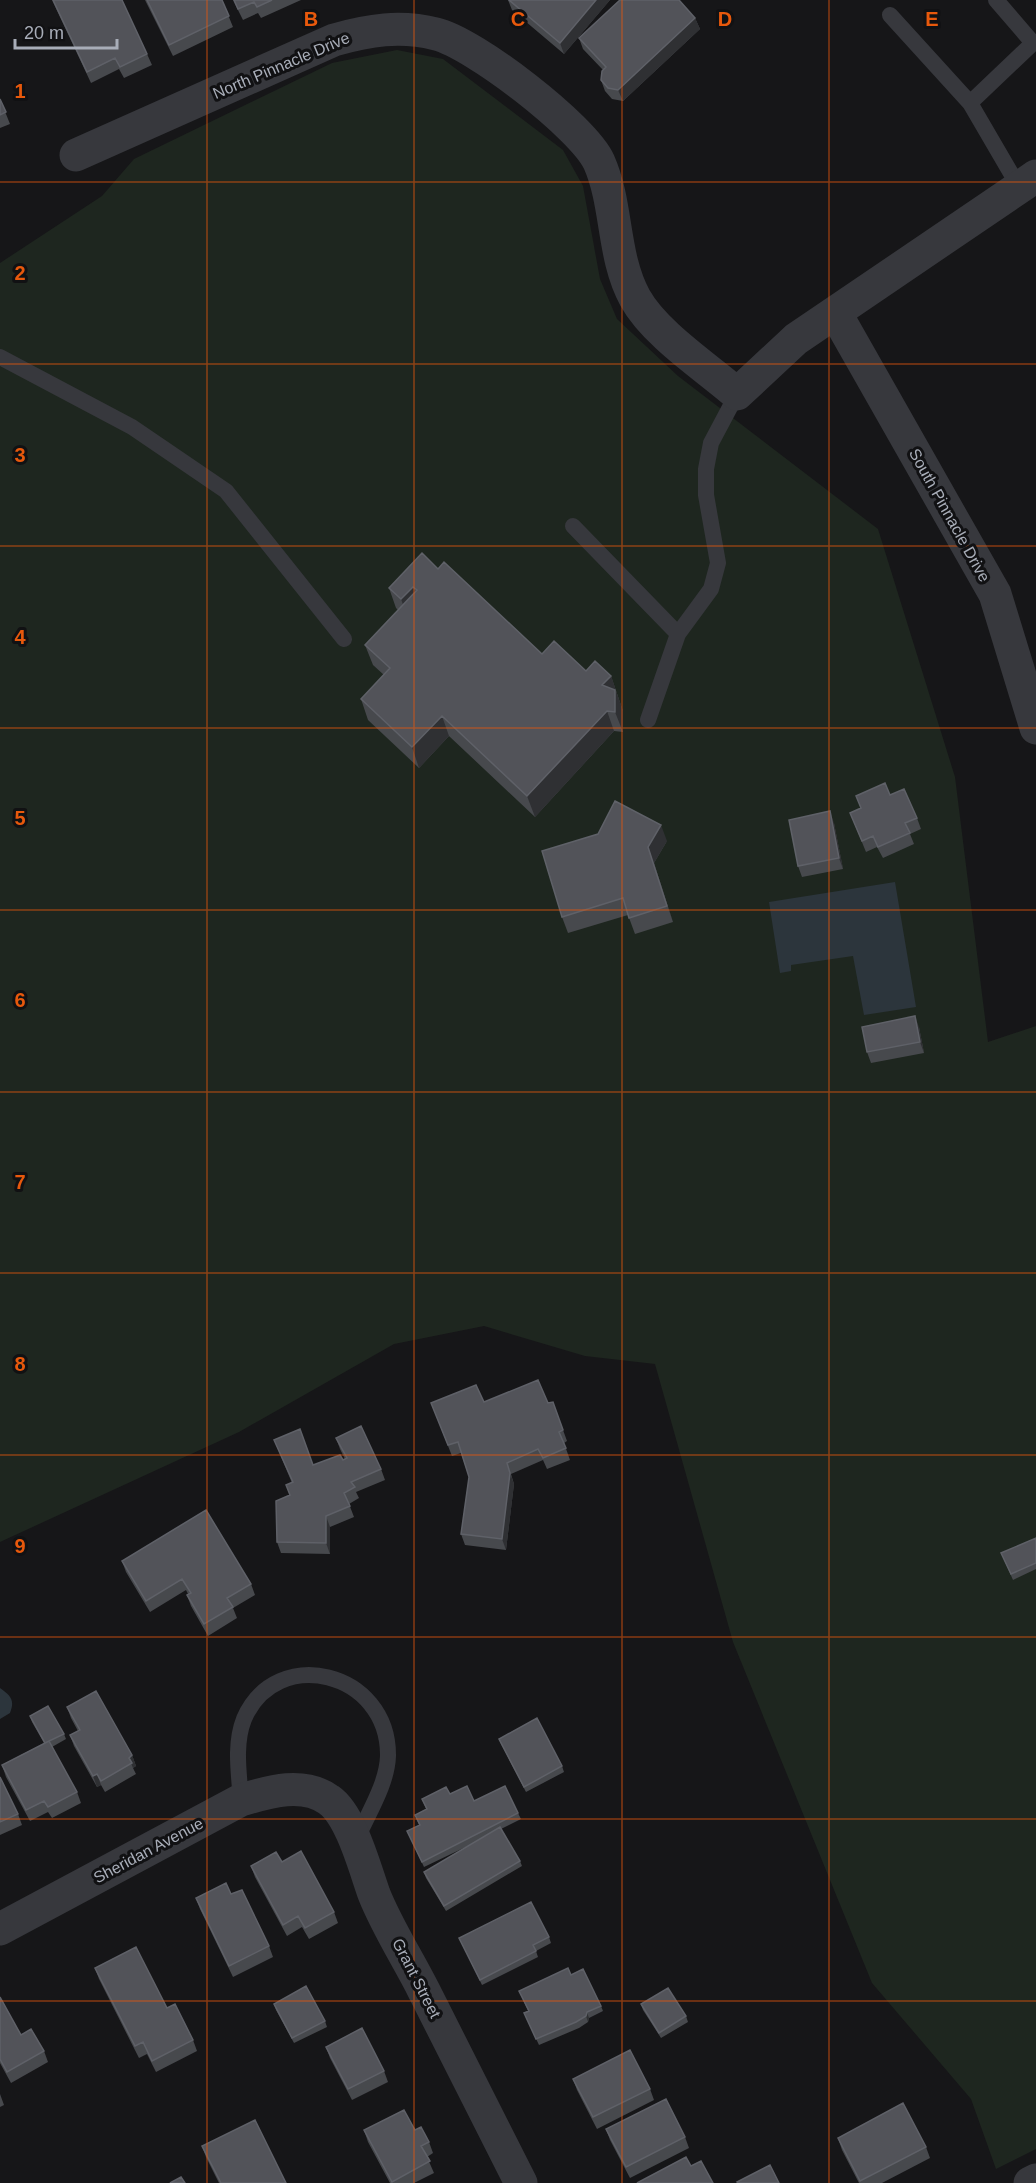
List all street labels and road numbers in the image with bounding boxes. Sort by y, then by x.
street label: North Pinnacle Drive [210,29,352,102]
street label: South Pinnacle Drive [906,446,993,585]
street label: Sheridan Avenue [91,1814,206,1886]
street label: Grant Street [389,1936,444,2021]

